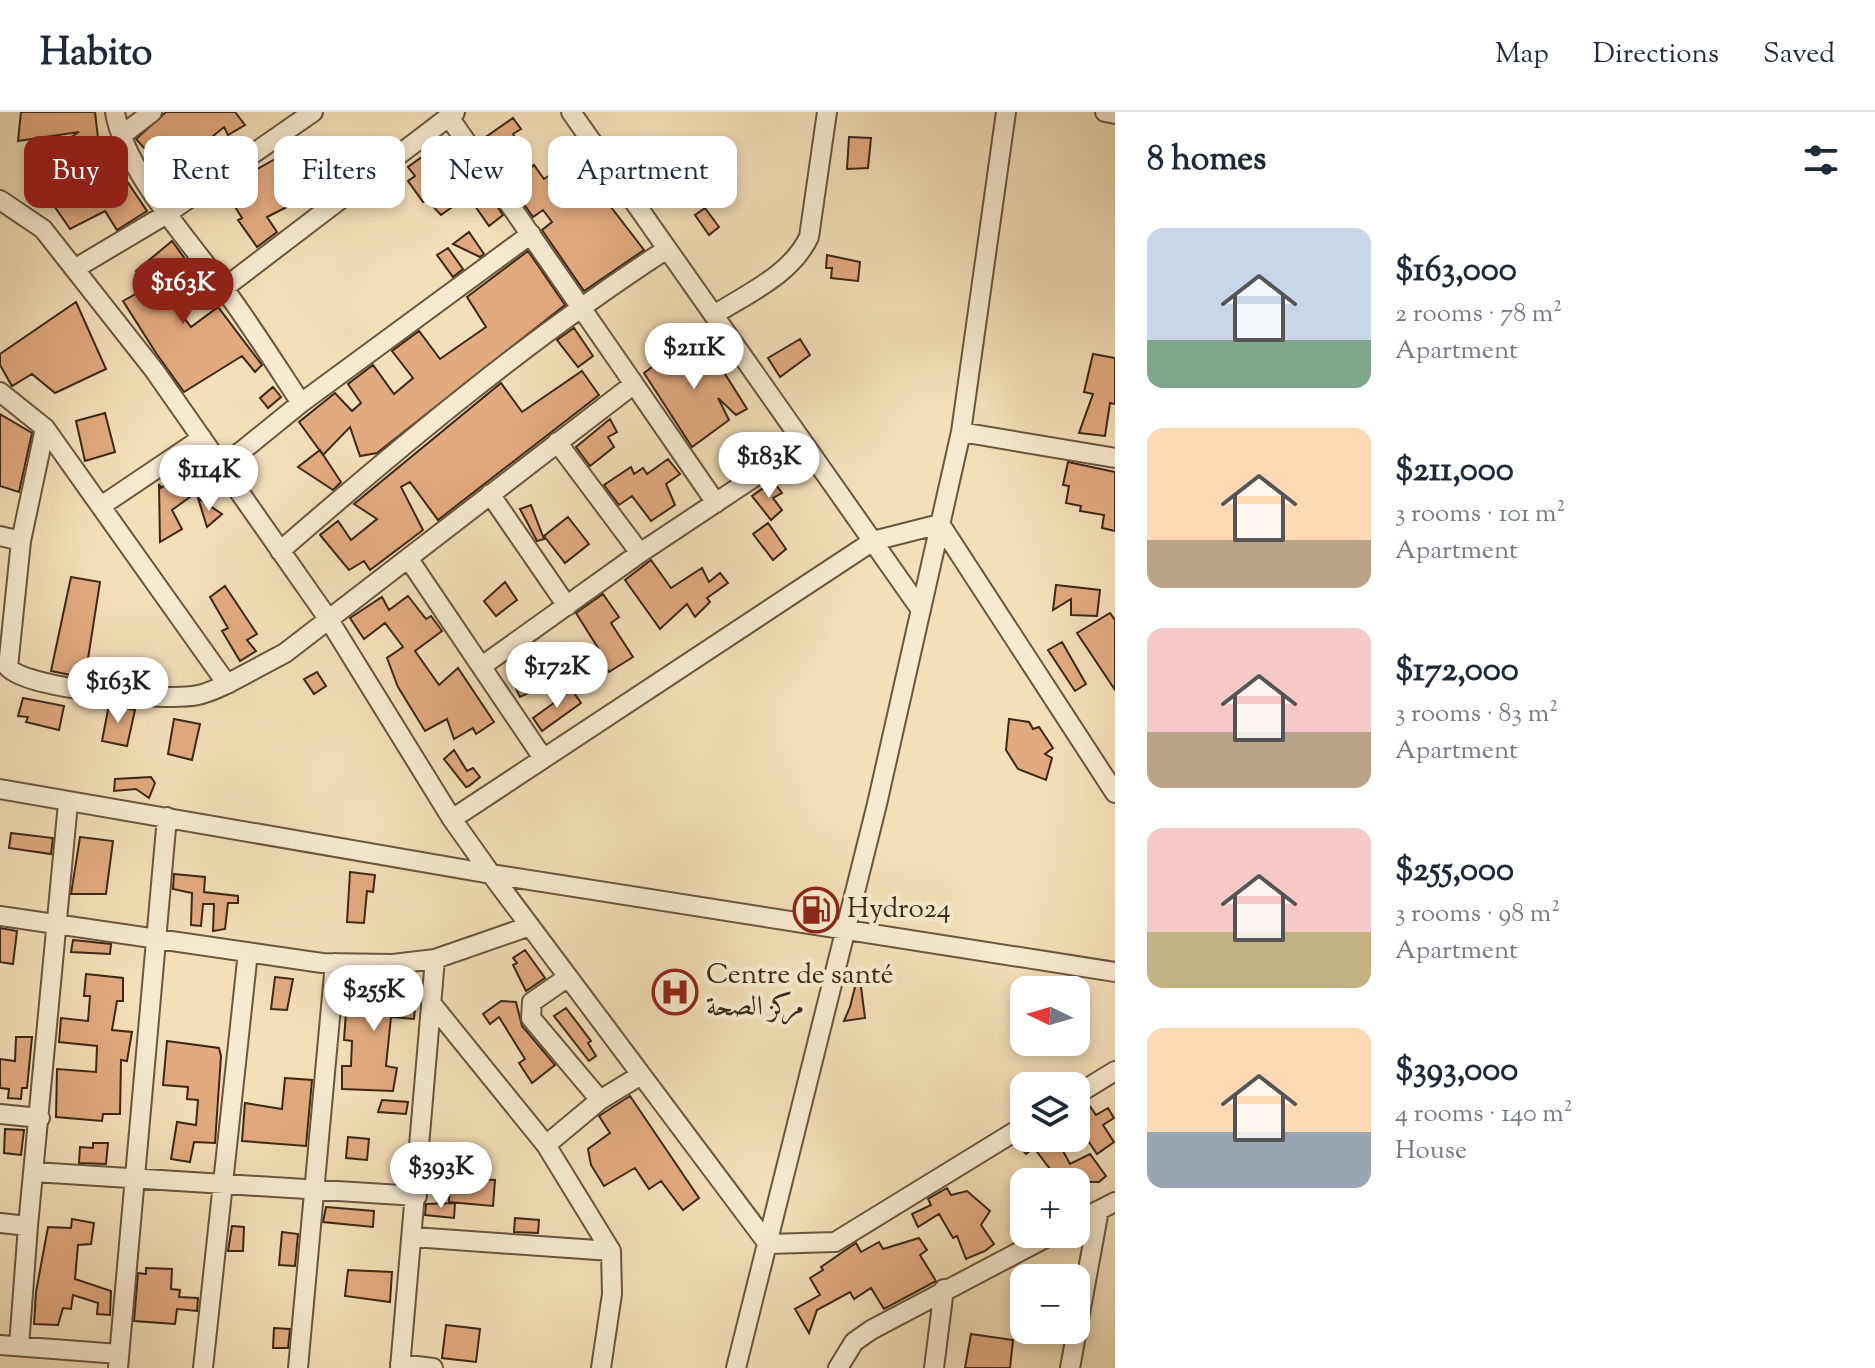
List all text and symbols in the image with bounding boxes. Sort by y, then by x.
text: Habito [40,28,152,82]
text: Map [1495,35,1549,75]
text: Directions [1593,35,1719,75]
text: Saved [1763,35,1835,75]
chip: Buy [24,136,128,208]
chip: Rent [144,136,258,208]
chip: Filters [274,136,405,208]
chip: New [421,136,532,208]
chip: Apartment [548,136,737,208]
text: 8 homes [1147,136,1266,185]
icon: filters [1799,138,1843,182]
text: $163,000 [1395,247,1517,296]
pin: $163K [127,258,239,326]
icon: home [1211,260,1307,356]
text: $163K [151,265,215,302]
text: 2 rooms · 78 m² [1395,296,1562,333]
pin: $211K [638,323,750,391]
text: $211K [663,330,725,367]
text: Apartment [1395,333,1518,370]
pin: $183K [713,432,825,500]
text: $183K [736,439,802,476]
pin: $114K [153,445,265,513]
text: $211,000 [1395,447,1514,496]
text: $114K [177,452,241,489]
icon: home [1211,460,1307,556]
text: 3 rooms · 101 m² [1395,496,1565,533]
text: Apartment [1395,533,1518,570]
pin: $172K [501,642,613,710]
text: $172,000 [1395,647,1519,696]
text: $172K [524,649,590,686]
pin: $163K [62,657,174,725]
icon: home [1211,660,1307,756]
text: $163K [86,664,150,701]
text: 3 rooms · 83 m² [1395,696,1558,733]
text: Apartment [1395,733,1518,770]
text: $255,000 [1395,847,1514,896]
icon: home [1211,860,1307,956]
fuel station icon: Hydro24 [792,886,840,934]
place label: Hydro24 [847,890,951,930]
text: 3 rooms · 98 m² [1395,896,1560,933]
text: Apartment [1395,933,1518,970]
place label: Centre de santé مركز الصحة [706,956,894,1028]
pin: $255K [318,965,430,1033]
hospital icon: Centre de santé مركز الصحة [651,968,699,1016]
text: $255K [343,972,405,1009]
north arrow [1010,976,1090,1056]
map controls [1010,976,1090,1344]
text: $393,000 [1395,1047,1518,1096]
icon: home [1211,1060,1307,1156]
button: layers [1010,1072,1090,1152]
text: 4 rooms · 140 m² [1395,1096,1572,1133]
text: House [1395,1133,1467,1170]
pin: $393K [385,1142,497,1210]
text: $393K [408,1149,474,1186]
button: + [1010,1168,1090,1248]
button: − [1010,1264,1090,1344]

